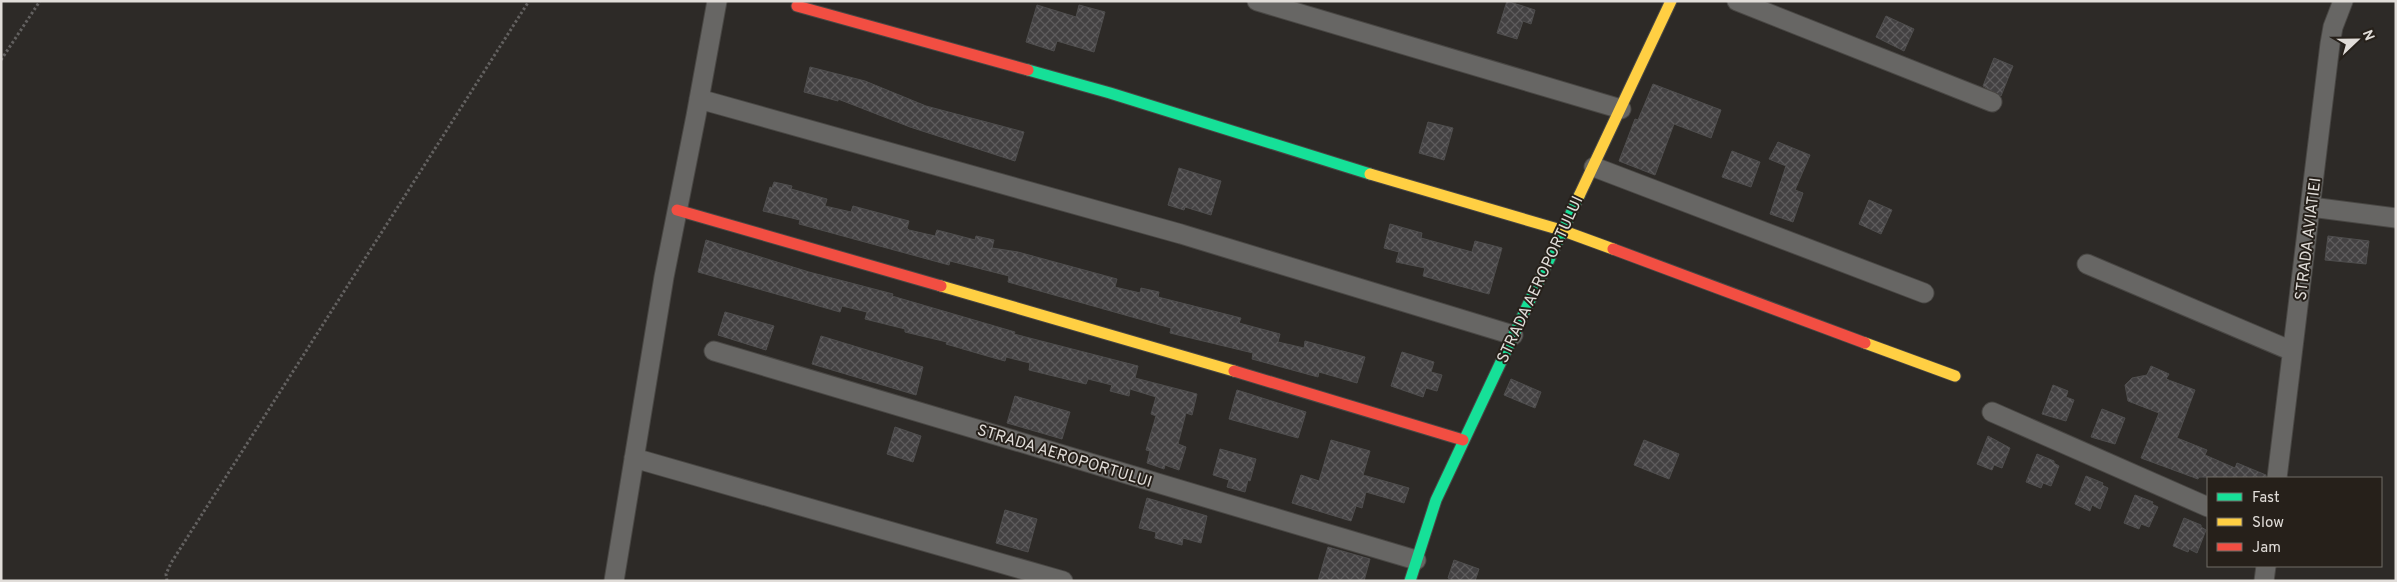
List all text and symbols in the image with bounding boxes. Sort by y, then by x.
north arrow [2332,15,2382,65]
text: N [2358,28,2377,44]
street label: STRADA AVIATIEI [2292,177,2326,302]
street label: STRADA AEROPORTULUI [1493,193,1588,366]
street label: STRADA AEROPORTULUI [975,421,1154,493]
legend [2207,477,2382,567]
text: Fast [2252,489,2280,508]
text: Slow [2252,514,2284,533]
text: Jam [2252,539,2281,558]

